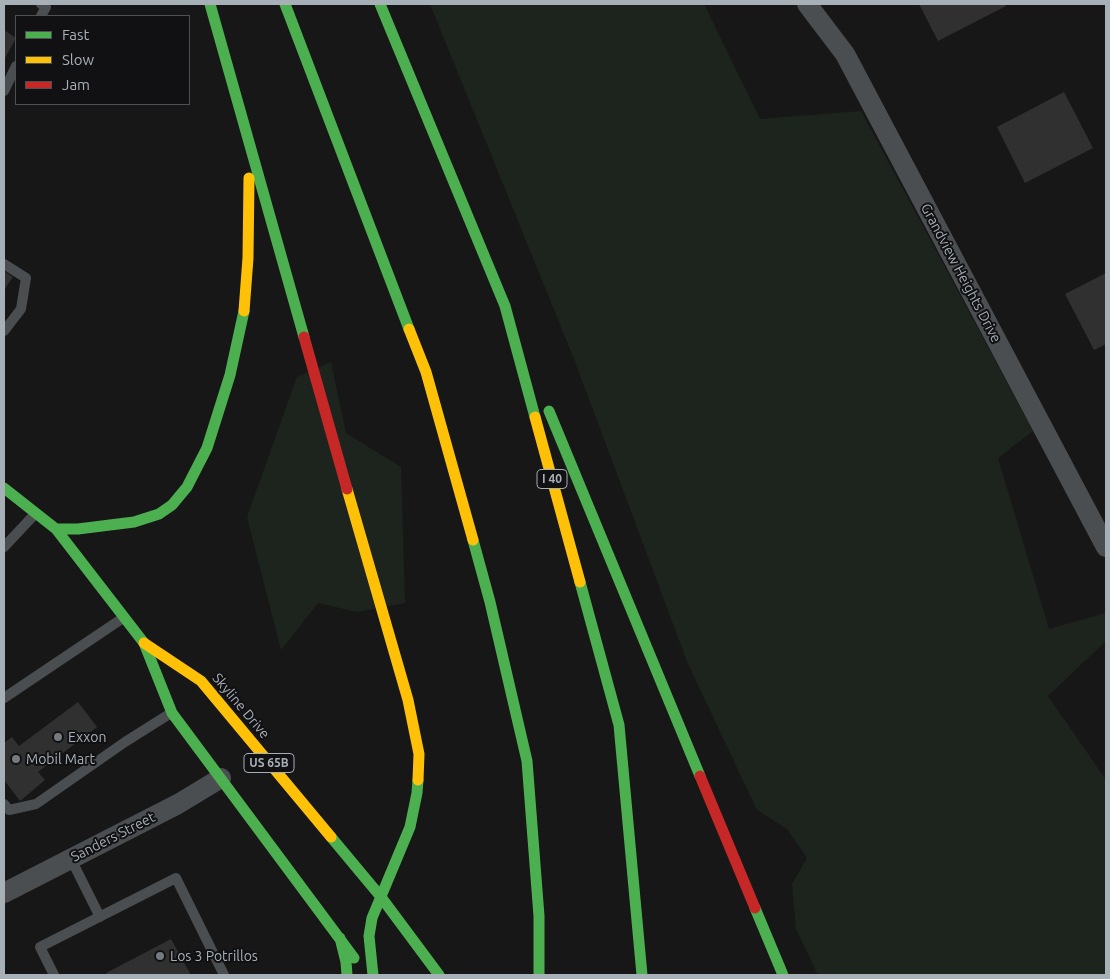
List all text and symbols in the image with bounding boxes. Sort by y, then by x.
legend [15,15,190,105]
text: Fast [62,26,89,43]
text: Slow [62,51,94,68]
text: Jam [62,76,90,93]
street label: Grandview Heights Drive [917,201,1005,345]
road number: I 40 [537,469,567,488]
street label: Skyline Drive [209,670,273,742]
place label: Exxon [68,729,106,745]
marker: Exxon [52,731,64,743]
place label: Mobil Mart [26,751,95,767]
marker: Mobil Mart [10,753,22,765]
road number: US 65B [244,754,294,772]
street label: Sanders Street [68,809,158,865]
place label: Los 3 Potrillos [170,948,258,964]
marker: Los 3 Potrillos [154,950,166,962]

